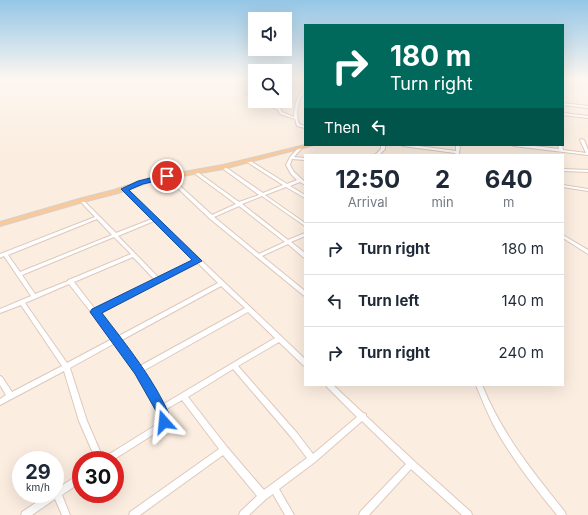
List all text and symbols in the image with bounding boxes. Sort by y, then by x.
map controls [248,12,292,108]
button: sound [248,12,292,56]
text: 180 m [390,39,471,73]
icon: right [324,40,376,92]
button: search [248,64,292,108]
text: Turn right [390,73,473,94]
icon: left [368,116,390,138]
text: Then [324,118,360,137]
pin [150,159,184,193]
icon: arrive [156,165,178,187]
text: 12:50 [335,165,400,194]
text: 2 [435,165,450,194]
text: 640 [485,165,533,194]
text: Arrival [348,194,388,210]
text: min [431,194,454,210]
text: m [503,194,514,210]
icon: right [324,238,346,260]
text: Turn right [358,239,430,258]
text: 180 m [502,239,544,258]
icon: left [324,290,346,312]
text: Turn left [358,291,419,310]
text: 140 m [501,291,544,310]
icon: right [324,342,346,364]
text: Turn right [358,343,430,362]
text: 240 m [499,343,544,362]
position arrow [143,401,185,443]
speed limit sign: 30 [72,451,124,503]
text: 29 [25,460,51,484]
text: km/h [26,481,50,493]

